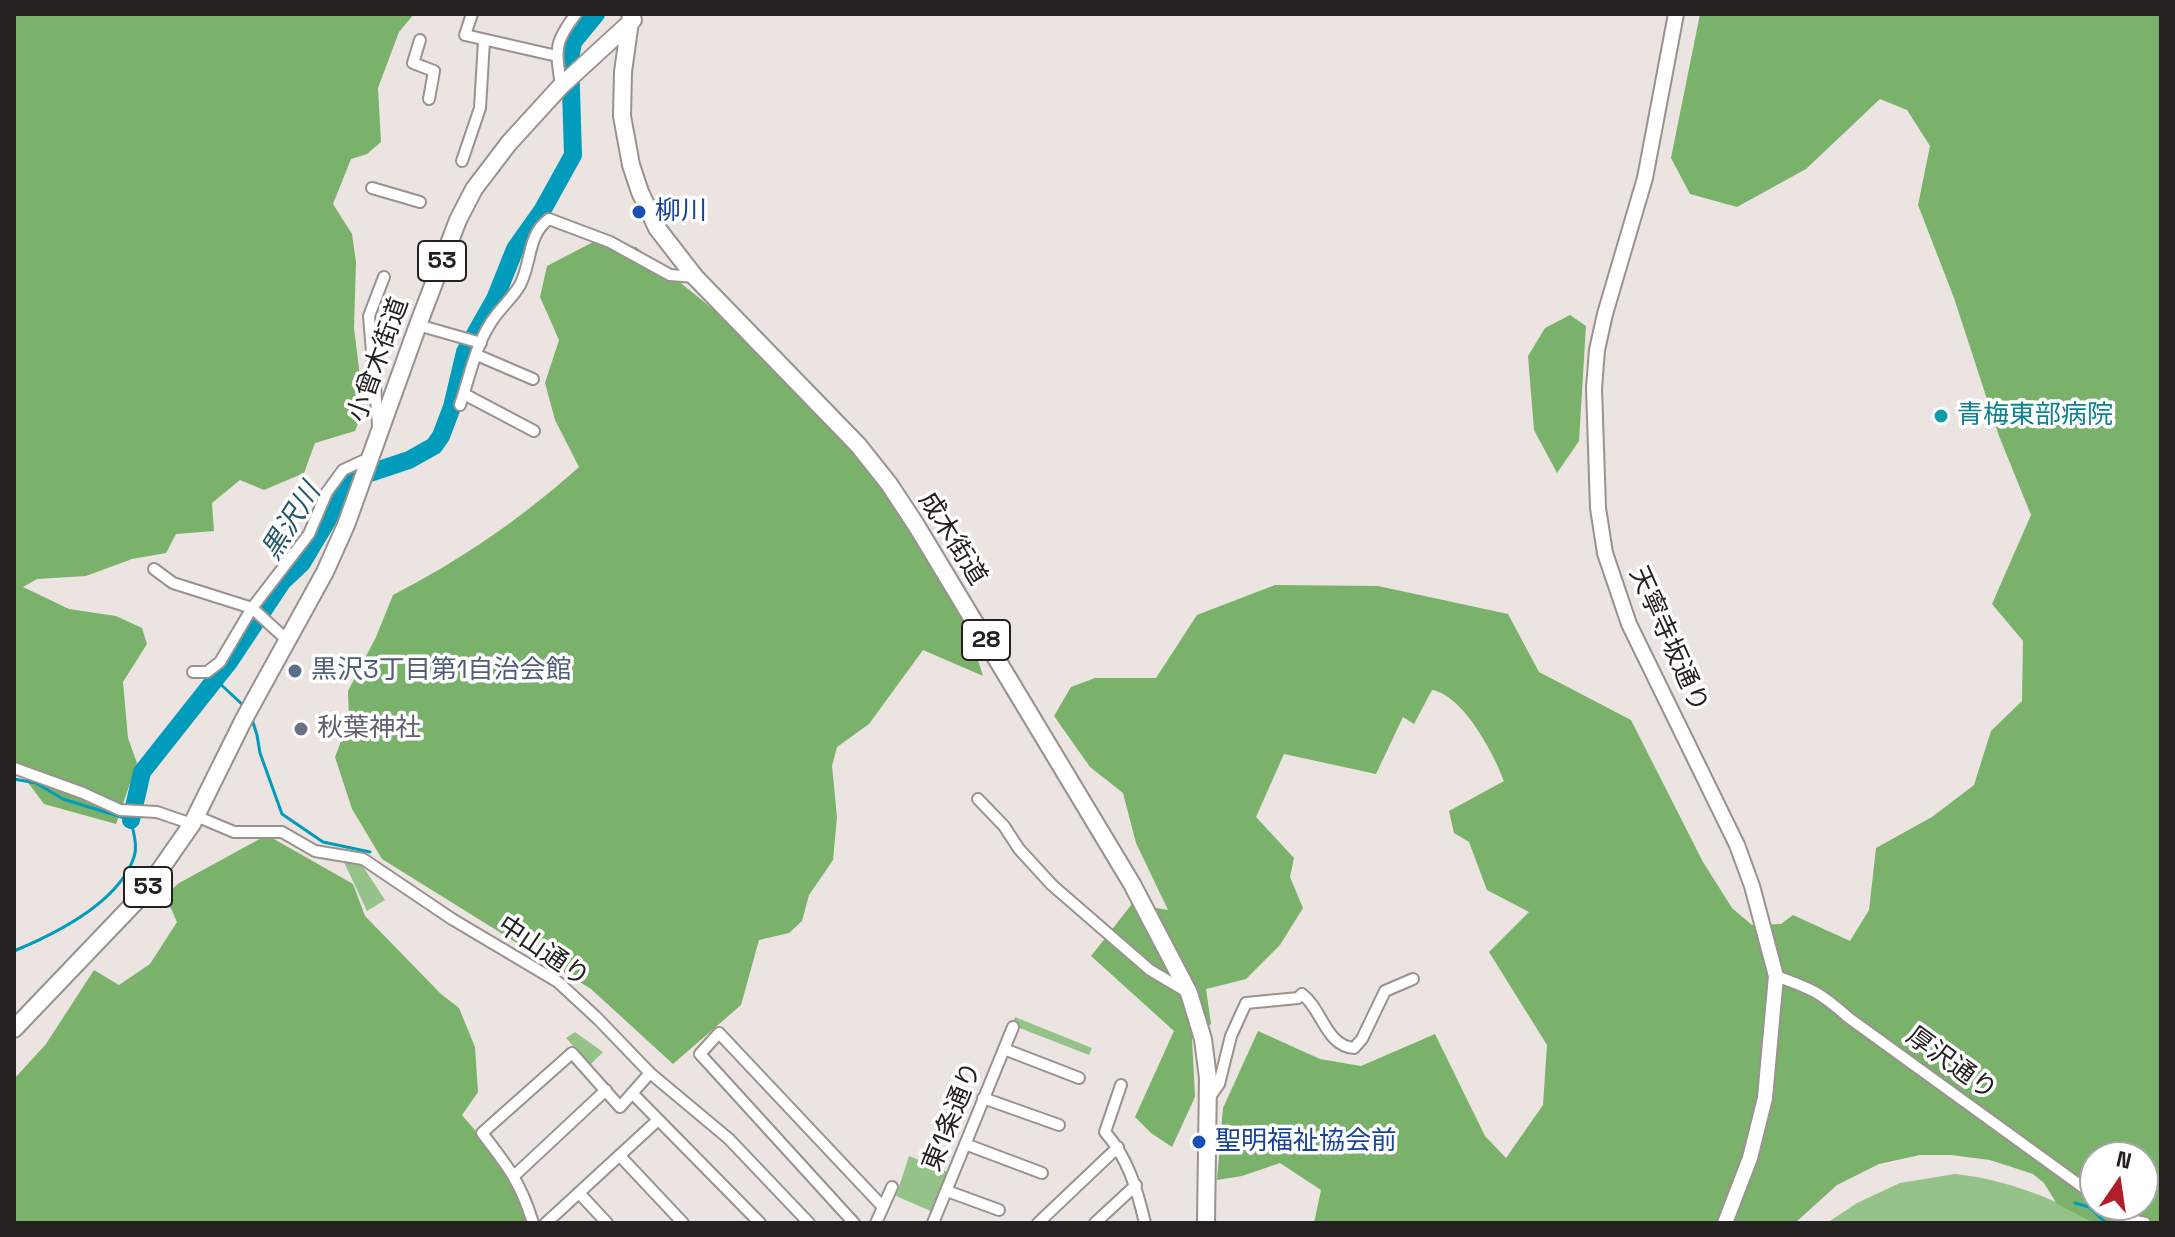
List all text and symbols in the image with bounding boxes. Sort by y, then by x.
place label: 柳川 [655,196,707,228]
marker: 柳川 [630,203,648,221]
road number: 53 [418,241,466,281]
street label: 小曾木街道 [342,294,416,426]
place label: 青梅東部病院 [1957,400,2113,432]
marker: 青梅東部病院 [1932,407,1950,425]
water label: 黒沢川 [255,477,329,567]
street label: 成木街道 [911,487,993,591]
street label: 天寧寺坂通り [1622,562,1714,718]
road number: 28 [962,620,1010,660]
place label: 黒沢3丁目第1自治会館 [311,655,572,687]
marker: 黒沢3丁目第1自治会館 [286,662,304,680]
place label: 秋葉神社 [317,713,421,745]
marker: 秋葉神社 [292,720,310,738]
road number: 53 [124,867,172,907]
street label: 中山通り [491,910,595,994]
street label: 厚沢通り [1900,1021,2002,1107]
street label: 東1条通り [917,1058,989,1176]
place label: 聖明福祉協会前 [1215,1126,1397,1158]
marker: 聖明福祉協会前 [1190,1133,1208,1151]
north arrow [2079,1141,2159,1221]
text: N [2114,1144,2134,1175]

